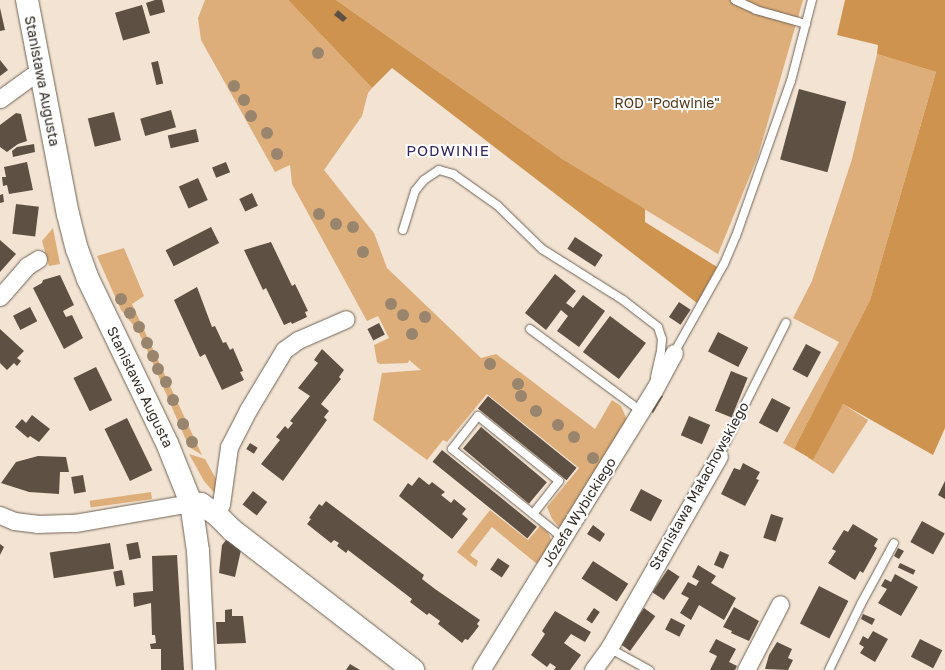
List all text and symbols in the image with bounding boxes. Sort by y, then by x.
street label: Stanisława Augusta [21,14,63,148]
park label: ROD "Podwinie" [614,95,720,111]
district label: PODWINIE [406,142,490,160]
street label: Stanisława Augusta [103,324,177,450]
street label: Stanisława Małachowskiego [646,399,752,573]
street label: Józefa Wybickiego [539,454,619,570]

